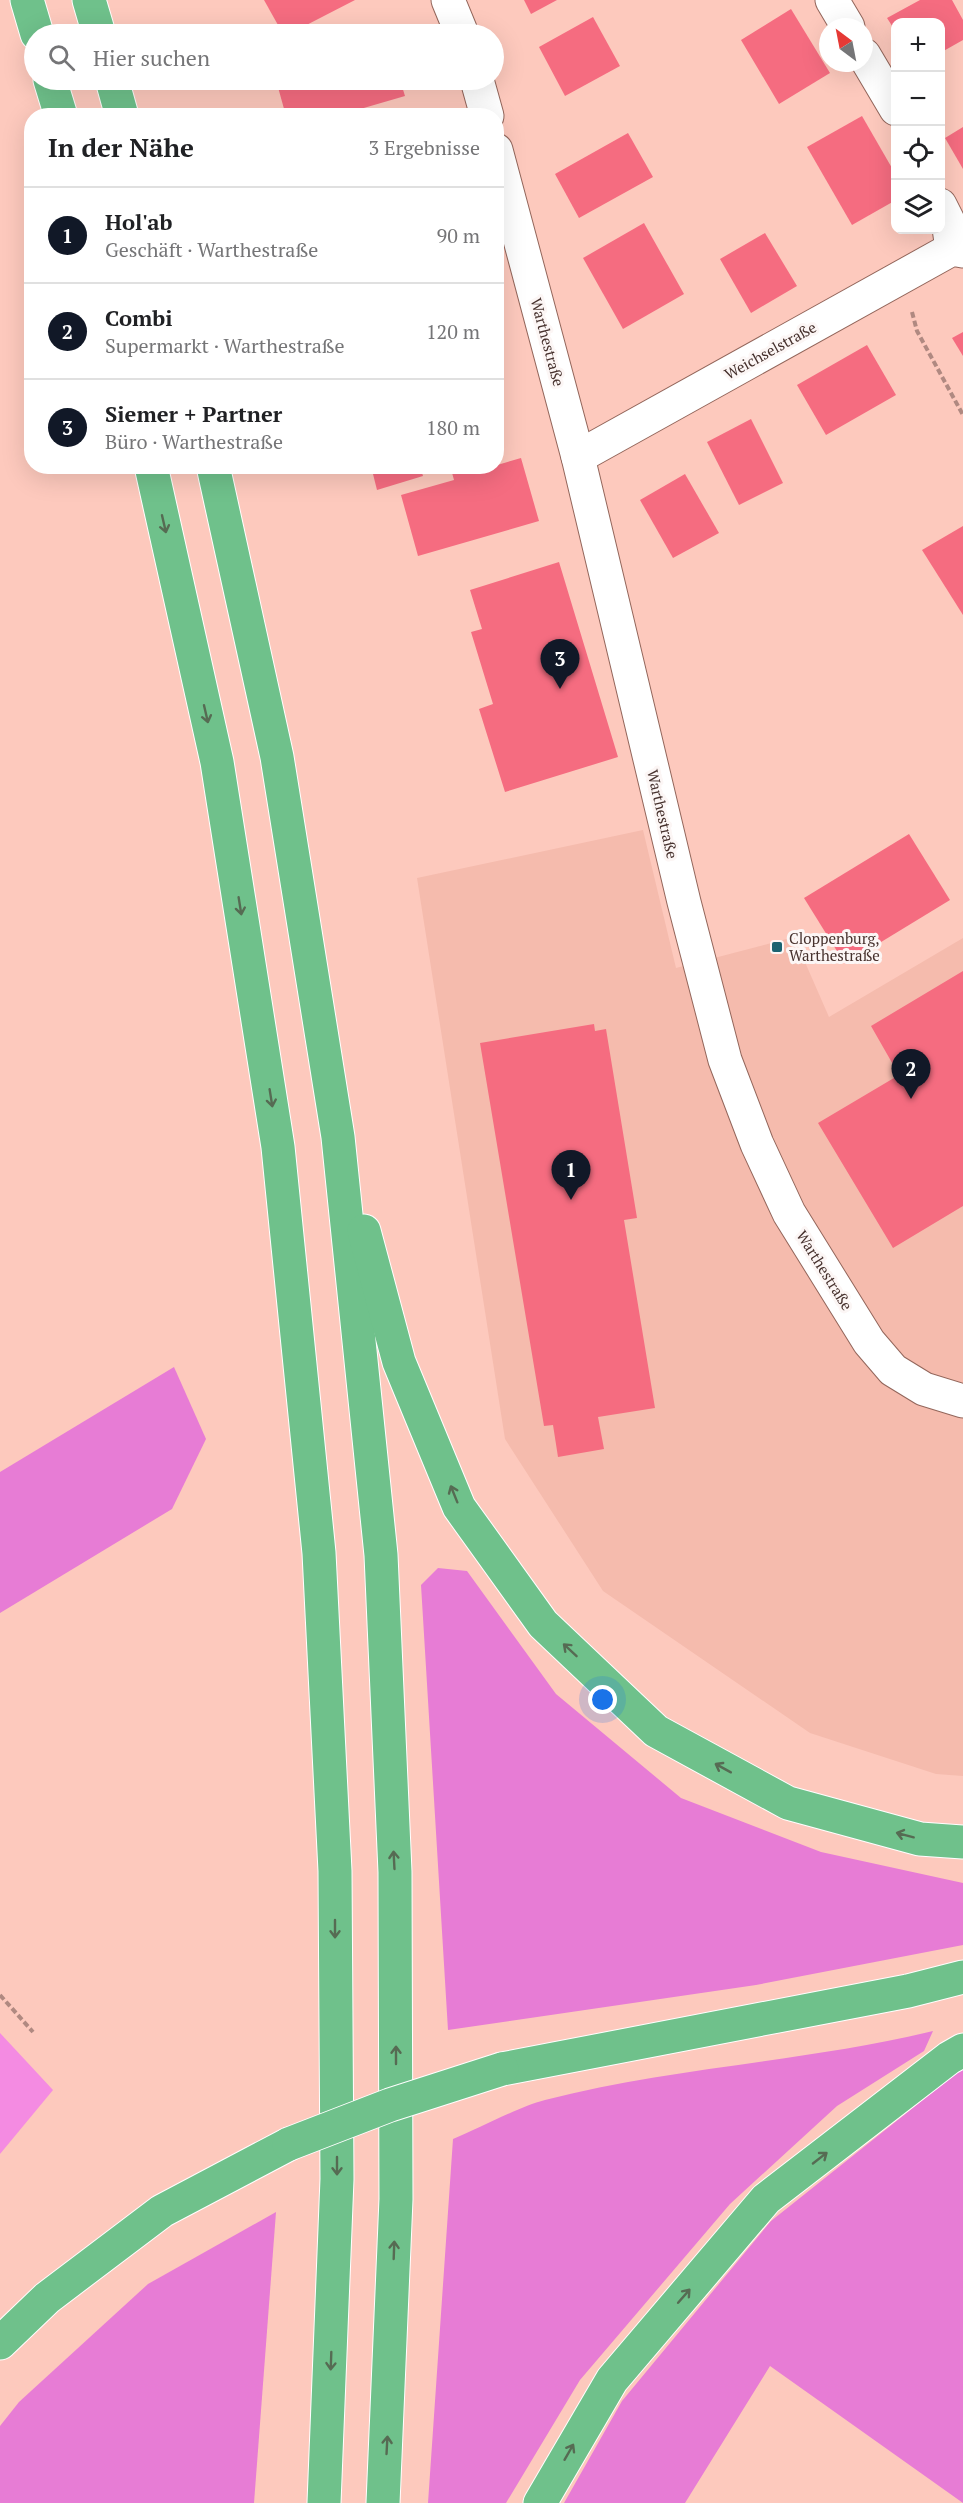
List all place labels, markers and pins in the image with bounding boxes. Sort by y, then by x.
pin: 3 [540,640,580,689]
place label: Cloppenburg, Warthestraße [789,928,880,965]
marker: Cloppenburg, Warthestraße [770,940,784,954]
pin: 2 [892,1050,930,1099]
pin: 1 [552,1150,590,1200]

